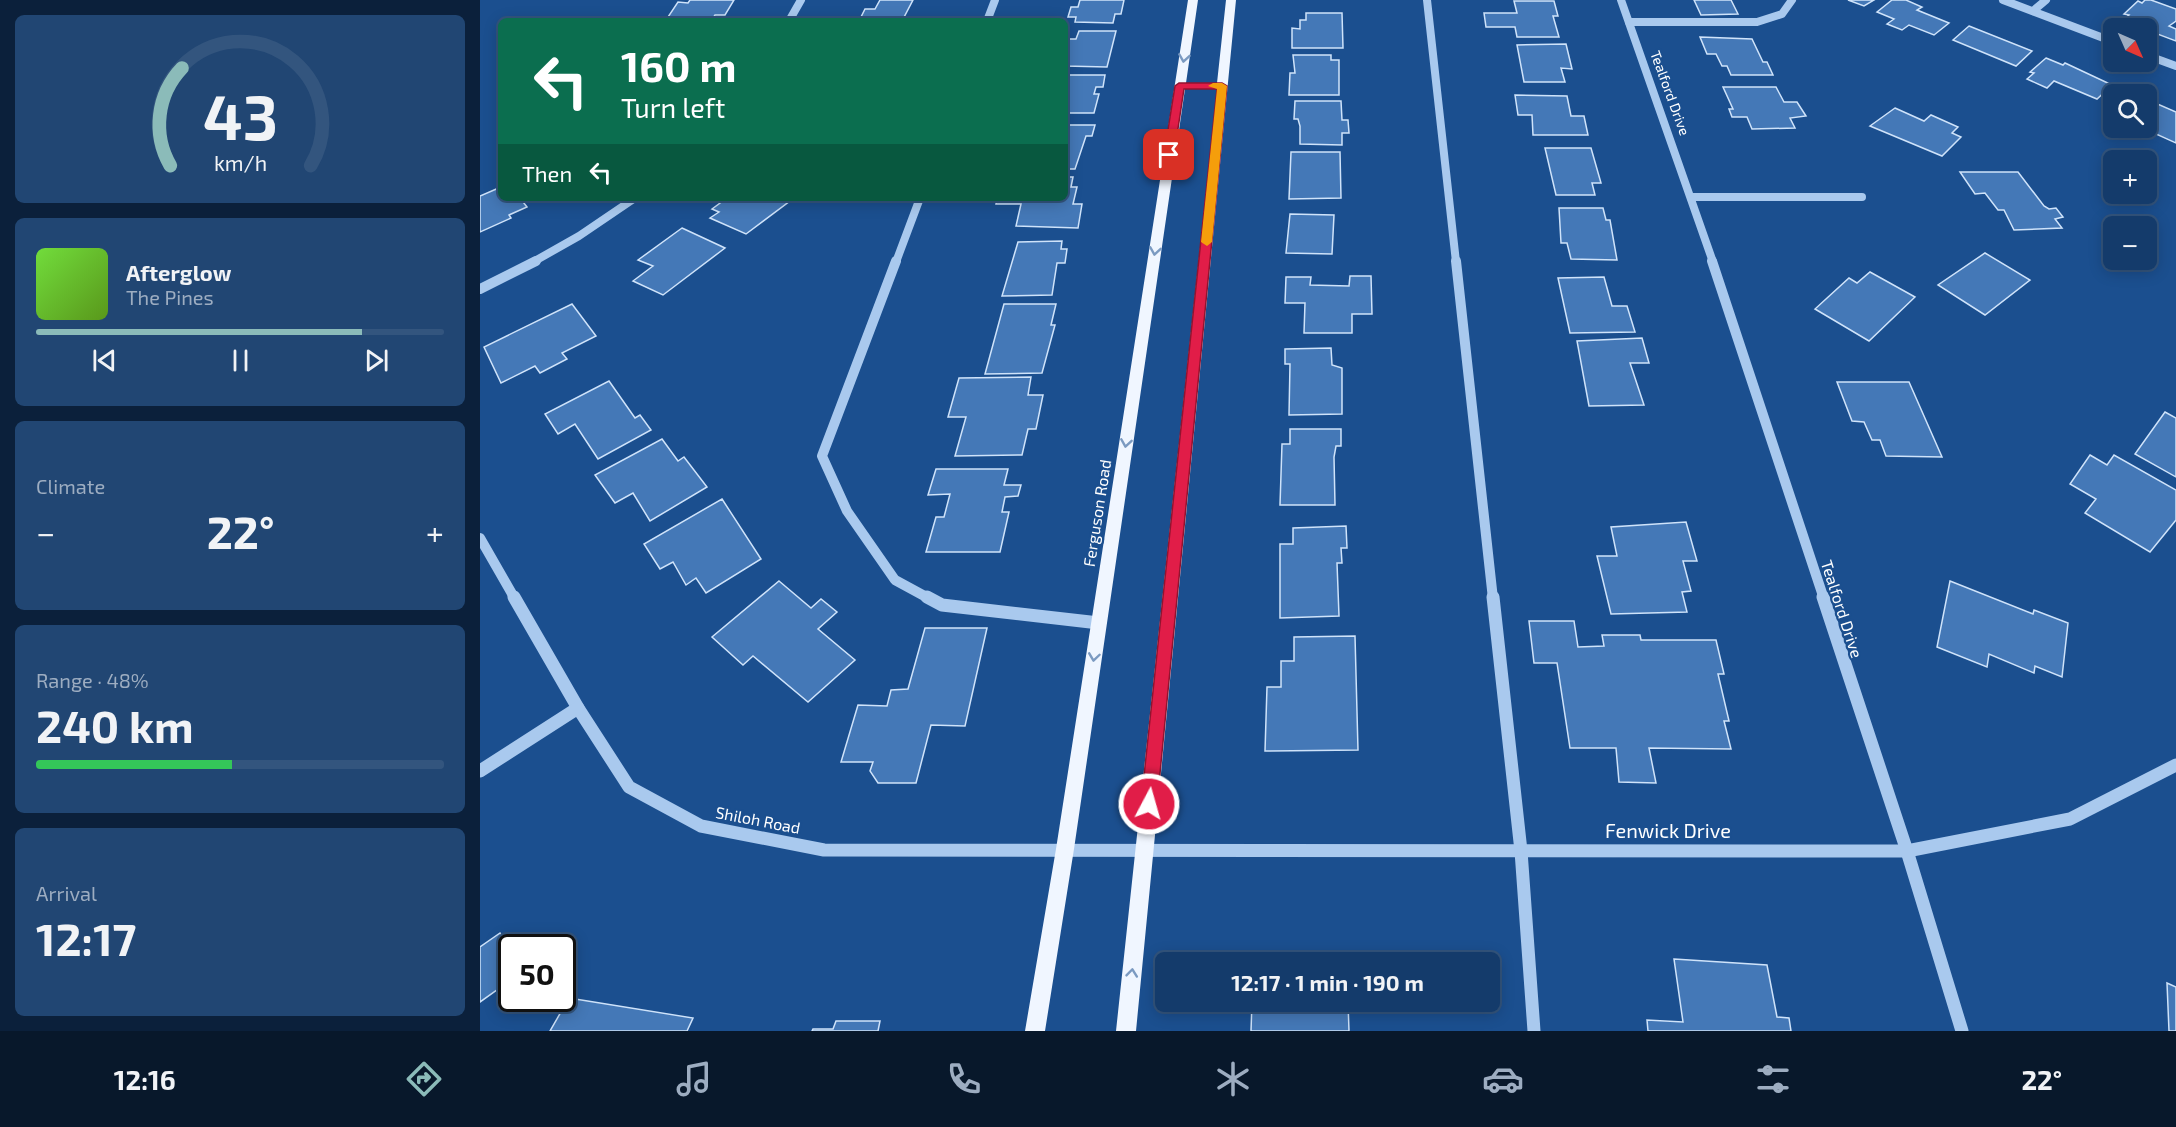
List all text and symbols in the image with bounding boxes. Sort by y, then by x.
north arrow [2103,18,2157,72]
map controls [2103,18,2157,270]
text: 160 m [621,40,737,90]
icon: left [522,42,600,120]
street label: Tealford Drive [1647,48,1694,138]
one-way arrow [1178,53,1190,62]
text: 43 [202,78,278,153]
button: search [2103,84,2157,138]
text: Turn left [621,91,725,123]
pin [1143,129,1194,180]
icon: arrive [1152,138,1185,171]
text: km/h [213,150,267,175]
button: + [2103,150,2157,204]
icon: left [584,156,617,189]
text: Then [522,160,572,186]
button: − [2103,216,2157,270]
one-way arrow [1149,246,1161,255]
text: Afterglow [126,259,231,285]
text: The Pines [126,285,214,309]
icon: previous [88,344,121,377]
icon: pause [224,344,257,377]
icon: next [360,344,393,377]
one-way arrow [1120,439,1132,448]
street label: Ferguson Road [1079,458,1114,568]
text: Climate [36,474,105,498]
text: 22° [207,504,274,558]
text: − [36,512,55,552]
text: + [426,512,444,552]
street label: Tealford Drive [1818,558,1867,660]
one-way arrow [1088,652,1100,662]
text: Range · 48% [36,668,149,692]
text: 240 km [36,698,194,752]
position arrow [1117,772,1181,836]
street label: Shiloh Road [714,802,802,837]
street label: Fenwick Drive [1605,818,1731,842]
text: Arrival [36,881,97,905]
text: 12:17 [36,911,136,965]
speed limit sign: 50 [498,934,576,1012]
one-way arrow [1125,968,1138,977]
text: 12:17 · 1 min · 190 m [1231,969,1424,995]
icon: directions [403,1058,445,1100]
icon: music [673,1058,715,1100]
icon: phone [943,1058,985,1100]
icon: climate [1212,1058,1254,1100]
icon: car [1482,1058,1524,1100]
icon: filters [1752,1058,1794,1100]
text: 12:16 [114,1063,176,1095]
text: 22° [2021,1063,2062,1095]

